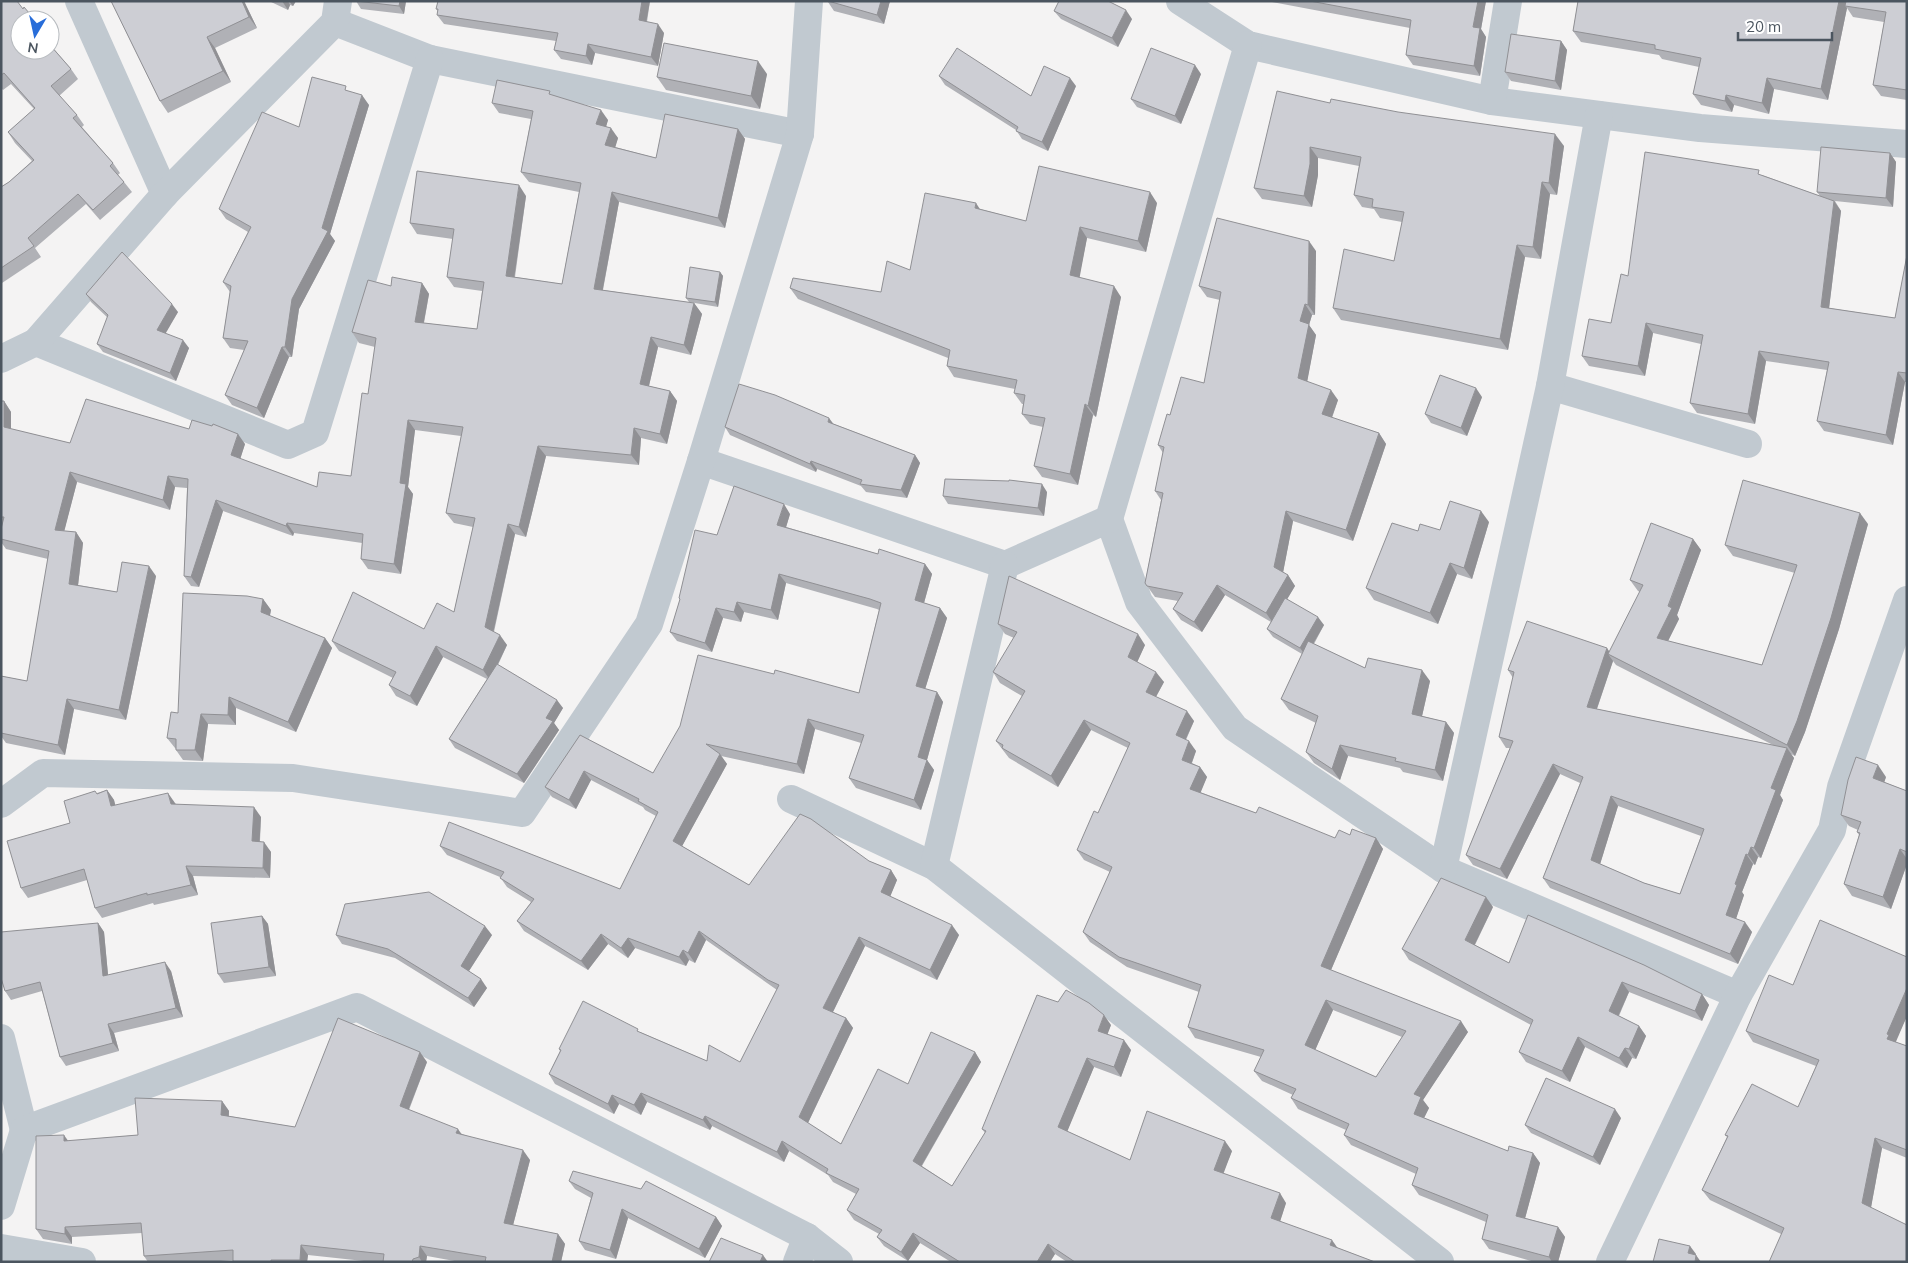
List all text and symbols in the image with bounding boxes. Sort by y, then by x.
north arrow [10,10,60,60]
scale bar [1738,10,1832,42]
text: 20 m [1746,17,1781,36]
text: N [26,38,40,58]

